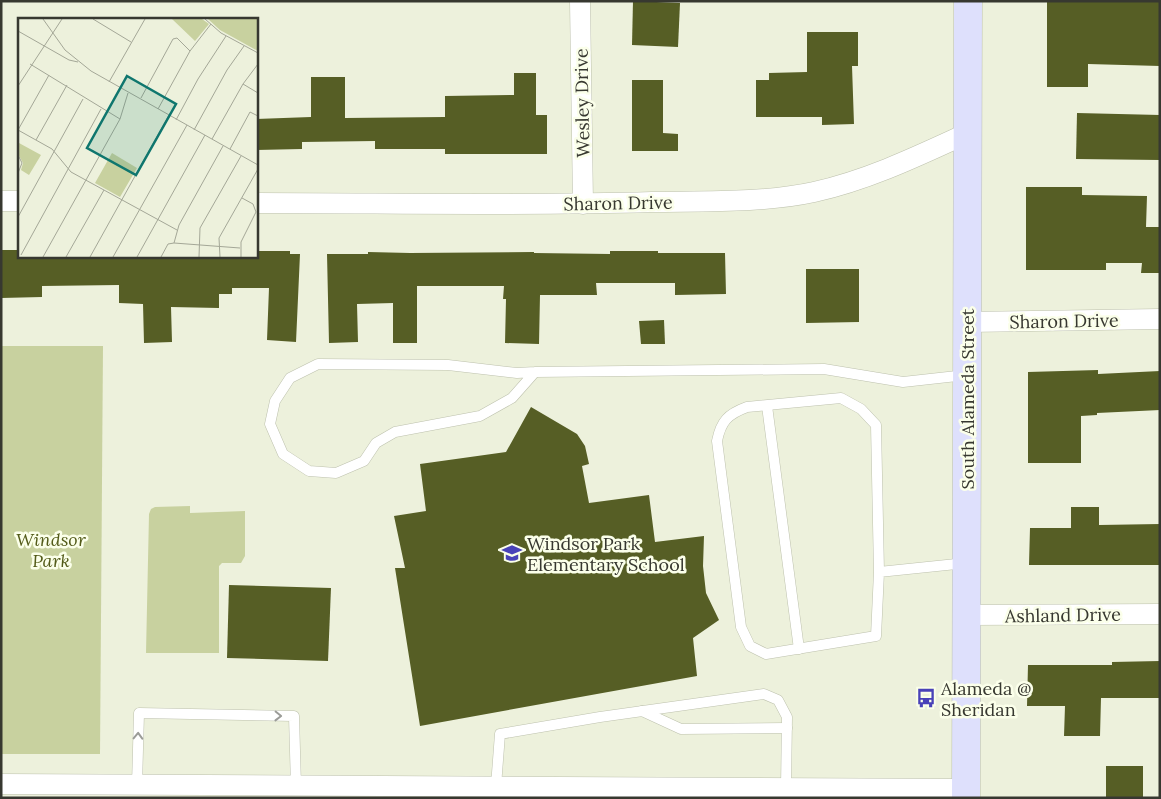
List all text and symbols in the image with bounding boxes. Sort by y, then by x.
inset map [18,18,258,258]
street label: Wesley Drive [570,48,594,158]
street label: Sharon Drive [563,191,673,215]
street label: South Alameda Street [956,308,979,490]
street label: Sharon Drive [1009,309,1119,333]
park label: Windsor Park [16,528,87,572]
place label: Windsor Park Elementary School [527,532,685,576]
school or university icon: Windsor Park Elementary School [501,542,523,564]
street label: Ashland Drive [1004,602,1121,628]
place label: Alameda @ Sheridan [940,677,1031,721]
bus stop icon: Alameda @ Sheridan [915,687,937,709]
one-way arrow [274,711,282,721]
one-way arrow [133,732,143,740]

